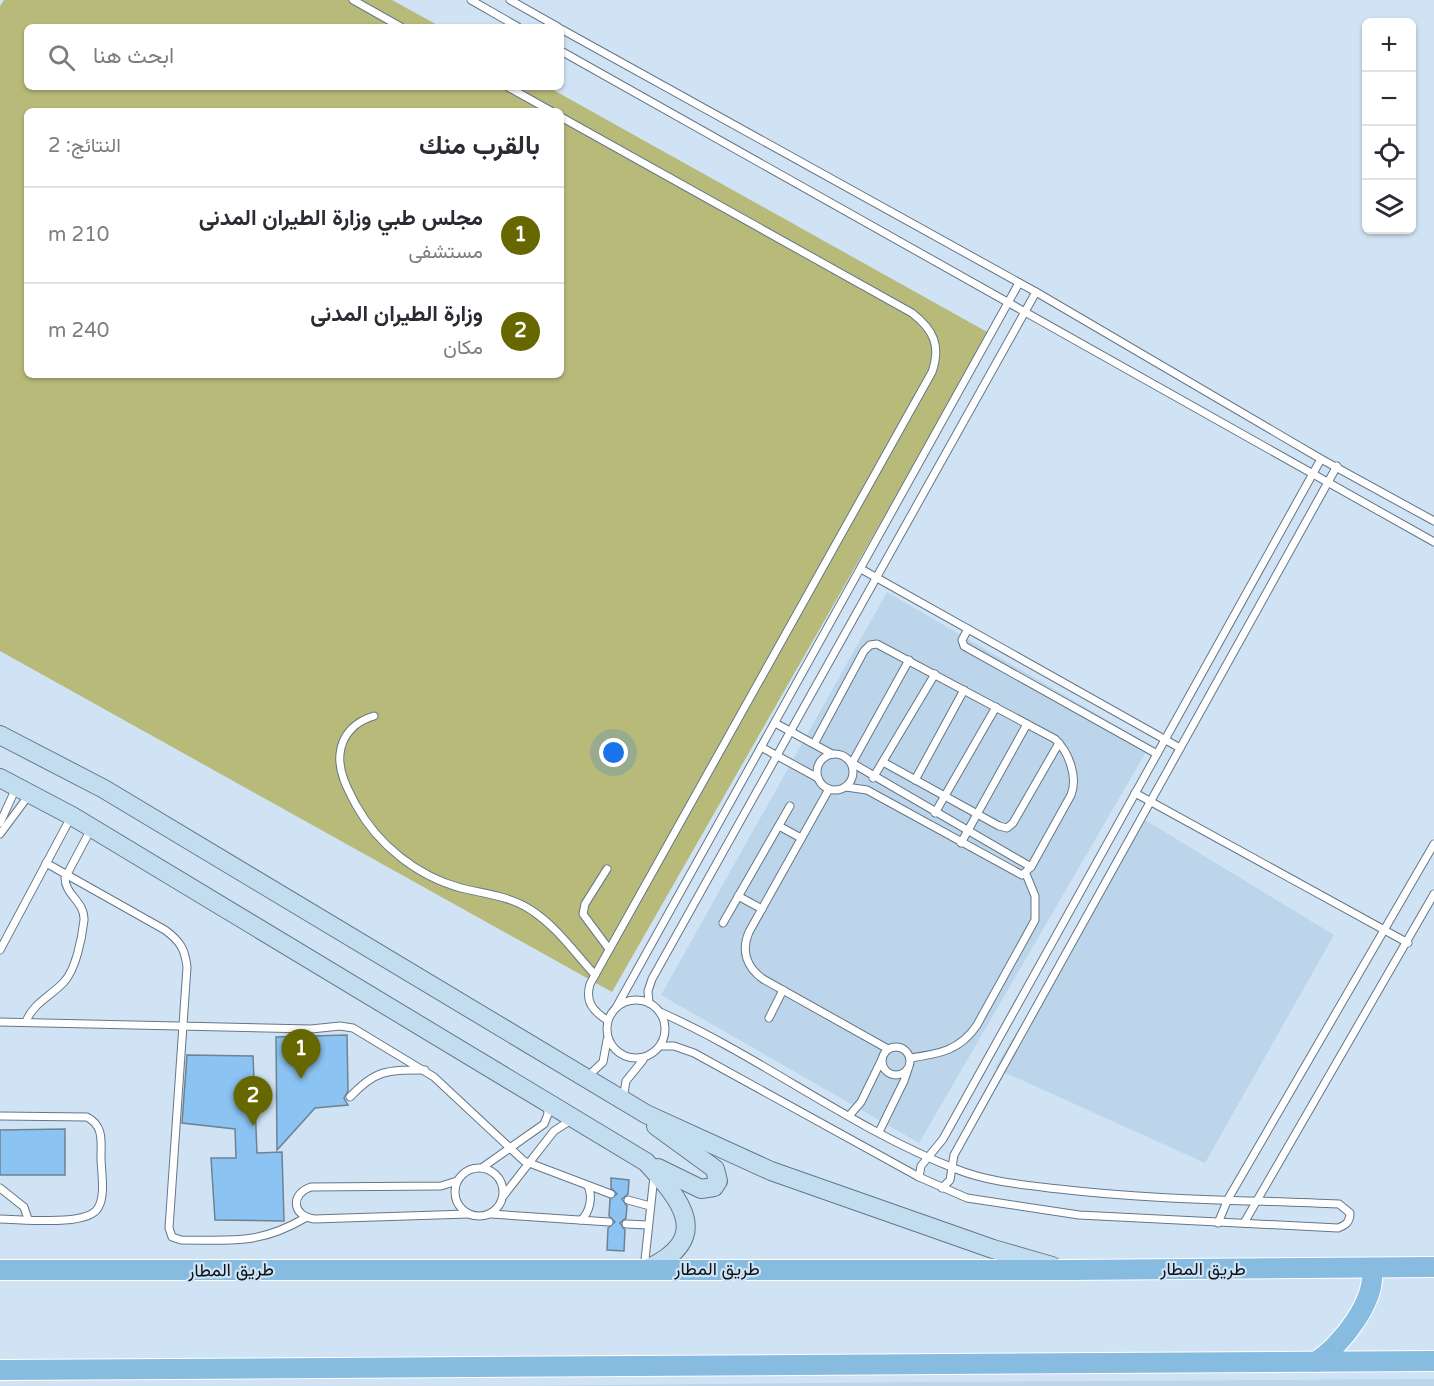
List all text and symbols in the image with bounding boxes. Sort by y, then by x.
map controls [1362,18,1416,234]
button: + [1362,18,1416,72]
search box [24,24,564,90]
icon: search [45,41,78,74]
text: ابحث هنا [93,43,174,69]
button: − [1362,72,1416,126]
button: locate [1362,126,1416,180]
text: بالقرب منك [419,130,540,161]
text: النتائج: 2 [48,134,121,158]
button: layers [1362,180,1416,234]
text: مجلس طبي وزارة الطيران المدنى [199,205,483,231]
text: 210 m [48,223,109,247]
text: 1 [514,223,527,247]
text: مستشفى [408,240,483,264]
text: وزارة الطيران المدنى [310,301,483,327]
text: 240 m [48,319,109,343]
text: 2 [514,319,527,343]
text: مكان [443,336,483,360]
your location [599,738,628,767]
pin: 1 [282,1030,320,1079]
pin: 2 [234,1076,272,1126]
street label: طريق المطار [187,1258,274,1282]
street label: طريق المطار [673,1258,760,1280]
street label: طريق المطار [1159,1258,1246,1280]

